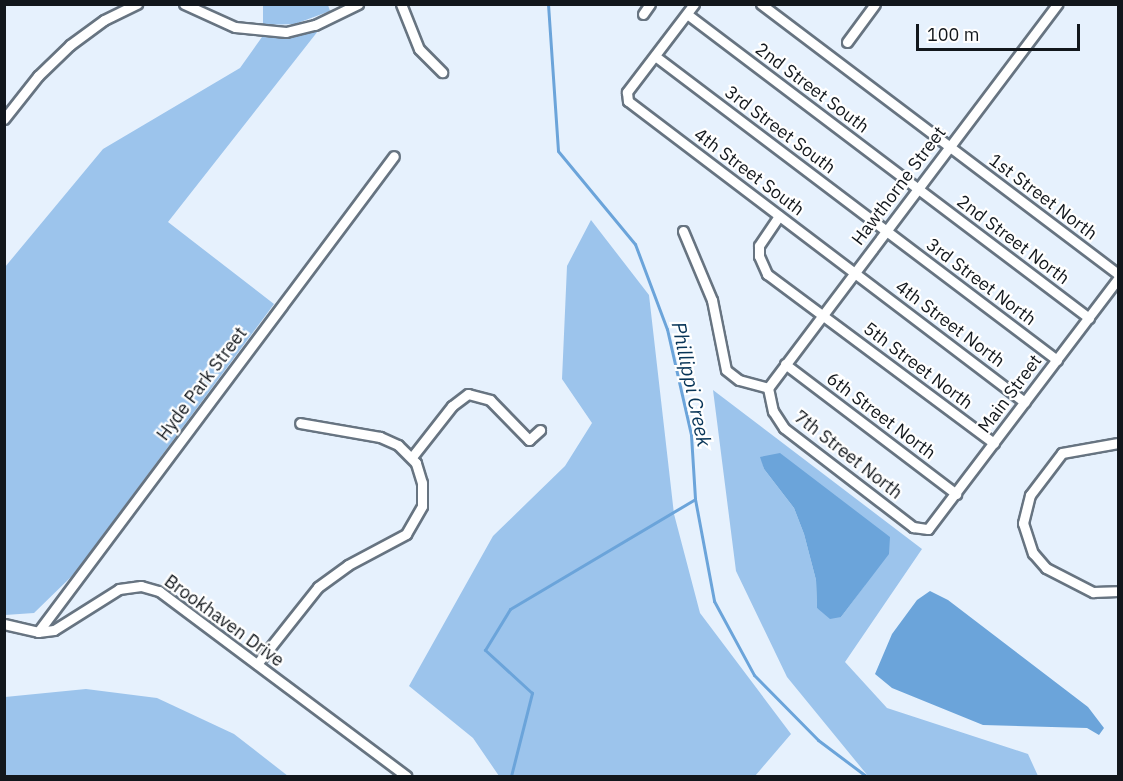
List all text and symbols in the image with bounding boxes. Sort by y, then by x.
scale bar [919,12,1082,50]
text: 100 m [927,23,979,46]
street label: 2nd Street South [751,38,873,138]
street label: 3rd Street South [720,81,840,179]
street label: Hawthorne Street [847,122,951,250]
street label: 4th Street South [690,123,808,221]
street label: 1st Street North [985,149,1101,245]
street label: 2nd Street North [952,191,1074,289]
street label: 3rd Street North [922,234,1040,330]
street label: 4th Street North [891,276,1009,372]
street label: 5th Street North [859,318,977,414]
water label: Phillippi Creek [667,319,717,449]
street label: Hyde Park Street [152,323,252,445]
street label: Main Street [974,351,1046,437]
street label: 6th Street North [822,368,940,464]
street label: 7th Street North [790,406,906,504]
street label: Brookhaven Drive [160,570,288,672]

